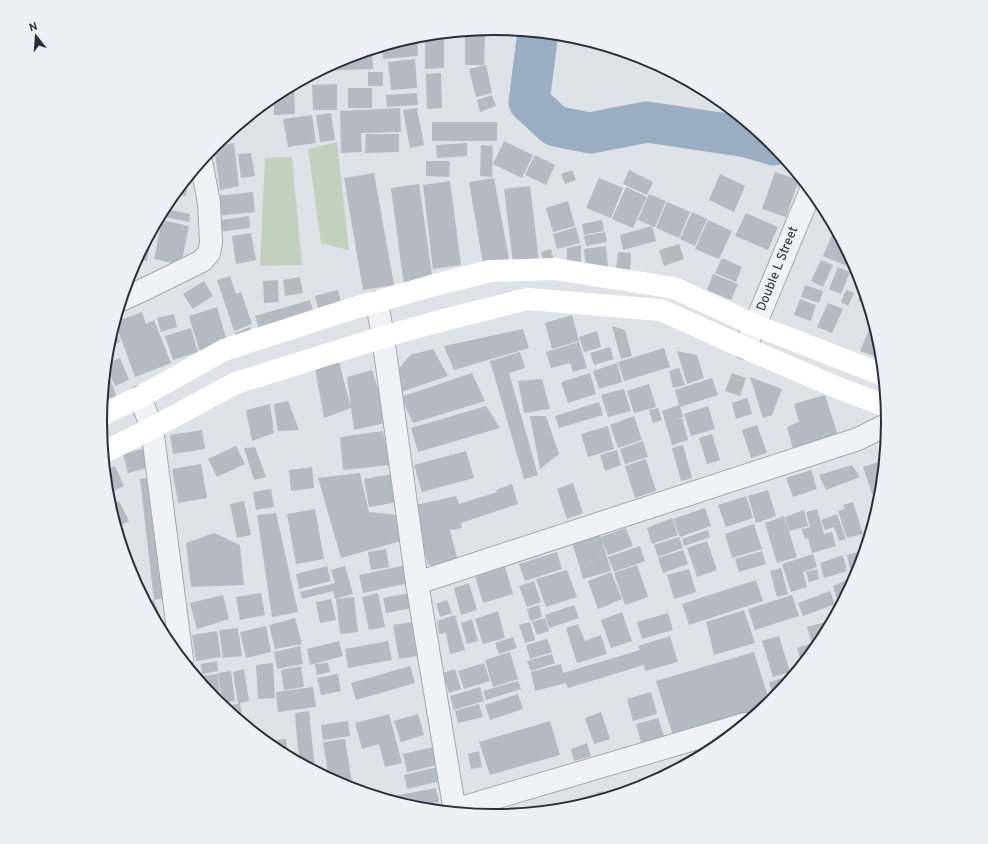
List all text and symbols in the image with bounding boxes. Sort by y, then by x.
north arrow [16,16,56,56]
text: N [28,20,39,35]
street label: Double L Street [754,224,802,314]

